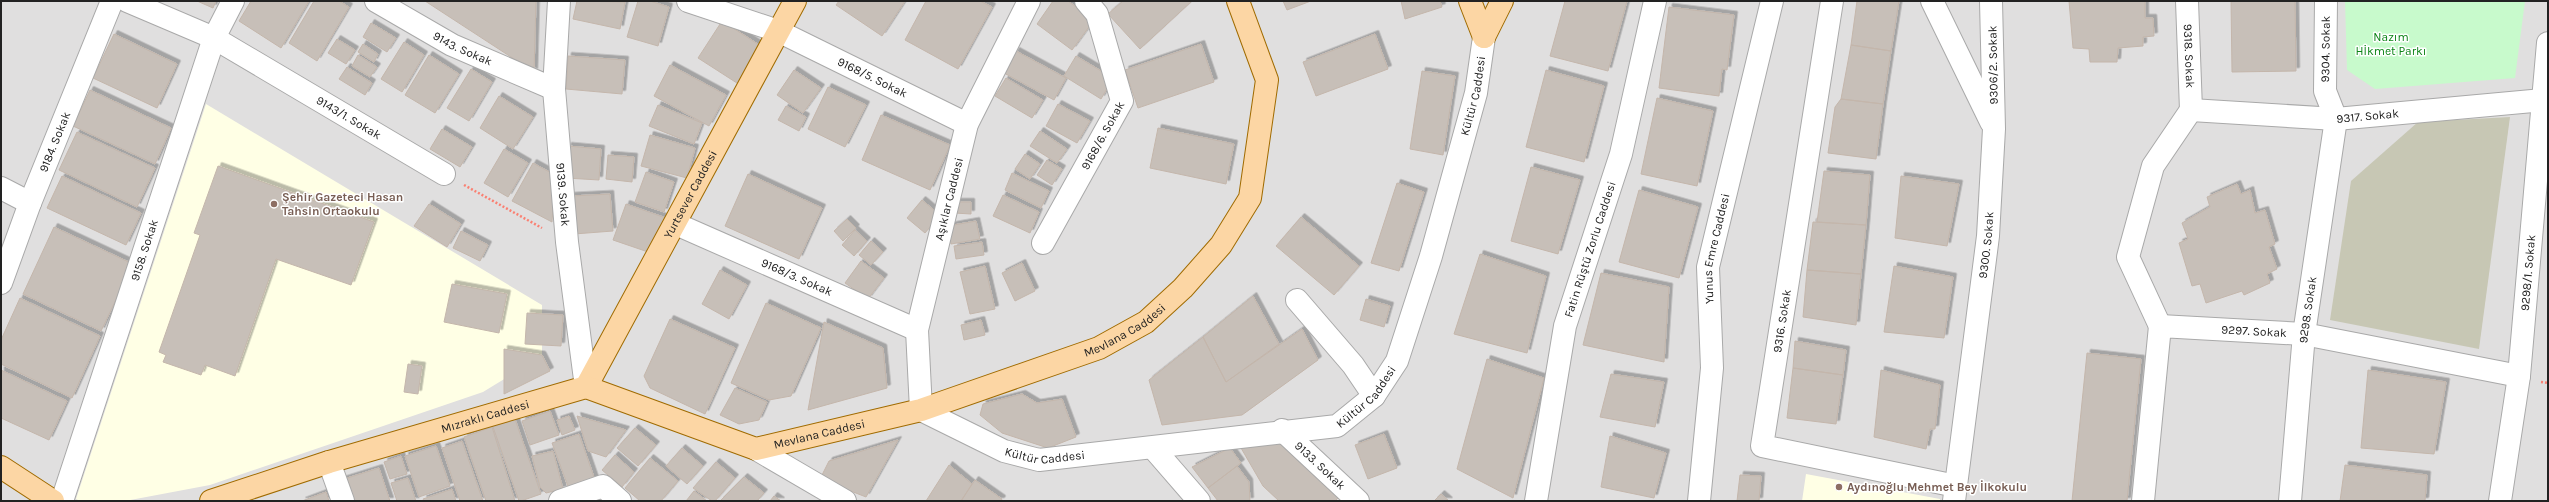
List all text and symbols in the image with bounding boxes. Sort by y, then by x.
street label: 9304. Sokak [2318,15,2333,83]
street label: 9318. Sokak [2181,24,2197,89]
street label: 9306/2. Sokak [1985,25,2001,105]
street label: 9143. Sokak [431,29,495,69]
park label: Nazım Hİkmet Parkı [2356,30,2426,58]
street label: 9168/5. Sokak [835,54,910,101]
street label: Kültür Caddesi [1458,55,1488,137]
street label: 9143/1. Sokak [314,93,384,142]
street label: 9168/6. Sokak [1078,99,1128,172]
street label: 9317. Sokak [2336,106,2400,126]
street label: 9184. Sokak [36,109,73,174]
street label: Yurtsever Caddesi [661,148,720,241]
street label: Aşıklar Caddesi [932,156,966,242]
street label: 9139. Sokak [553,162,573,227]
street label: Fatin Rüştü Zorlu Caddesi [1561,180,1619,319]
place label: Şehir Gazeteci Hasan Tahsin Ortaokulu [282,190,403,218]
street label: Yunus Emre Caddesi [1701,192,1732,304]
marker: Şehir Gazeteci Hasan Tahsin Ortaokulu [269,199,279,209]
street label: 9300. Sokak [1976,211,1996,279]
street label: 9158. Sokak [128,217,161,283]
street label: 9298/1. Sokak [2518,234,2538,312]
street label: 9168/3. Sokak [759,255,835,299]
street label: 9298. Sokak [2296,275,2320,344]
street label: 9316. Sokak [1770,288,1794,354]
street label: Mevlana Caddesi [1082,301,1168,360]
street label: 9297. Sokak [2221,322,2287,340]
street label: Kültür Caddesi [1333,363,1399,431]
street label: Mızraklı Caddesi [439,397,531,436]
street label: Mevlana Caddesi [772,416,866,452]
street label: 9133. Sokak [1292,439,1348,493]
street label: Kültür Caddesi [1003,444,1086,467]
place label: Aydınoğlu Mehmet Bey İlkokulu [1847,480,2027,494]
marker: Aydınoğlu Mehmet Bey İlkokulu [1834,482,1844,492]

